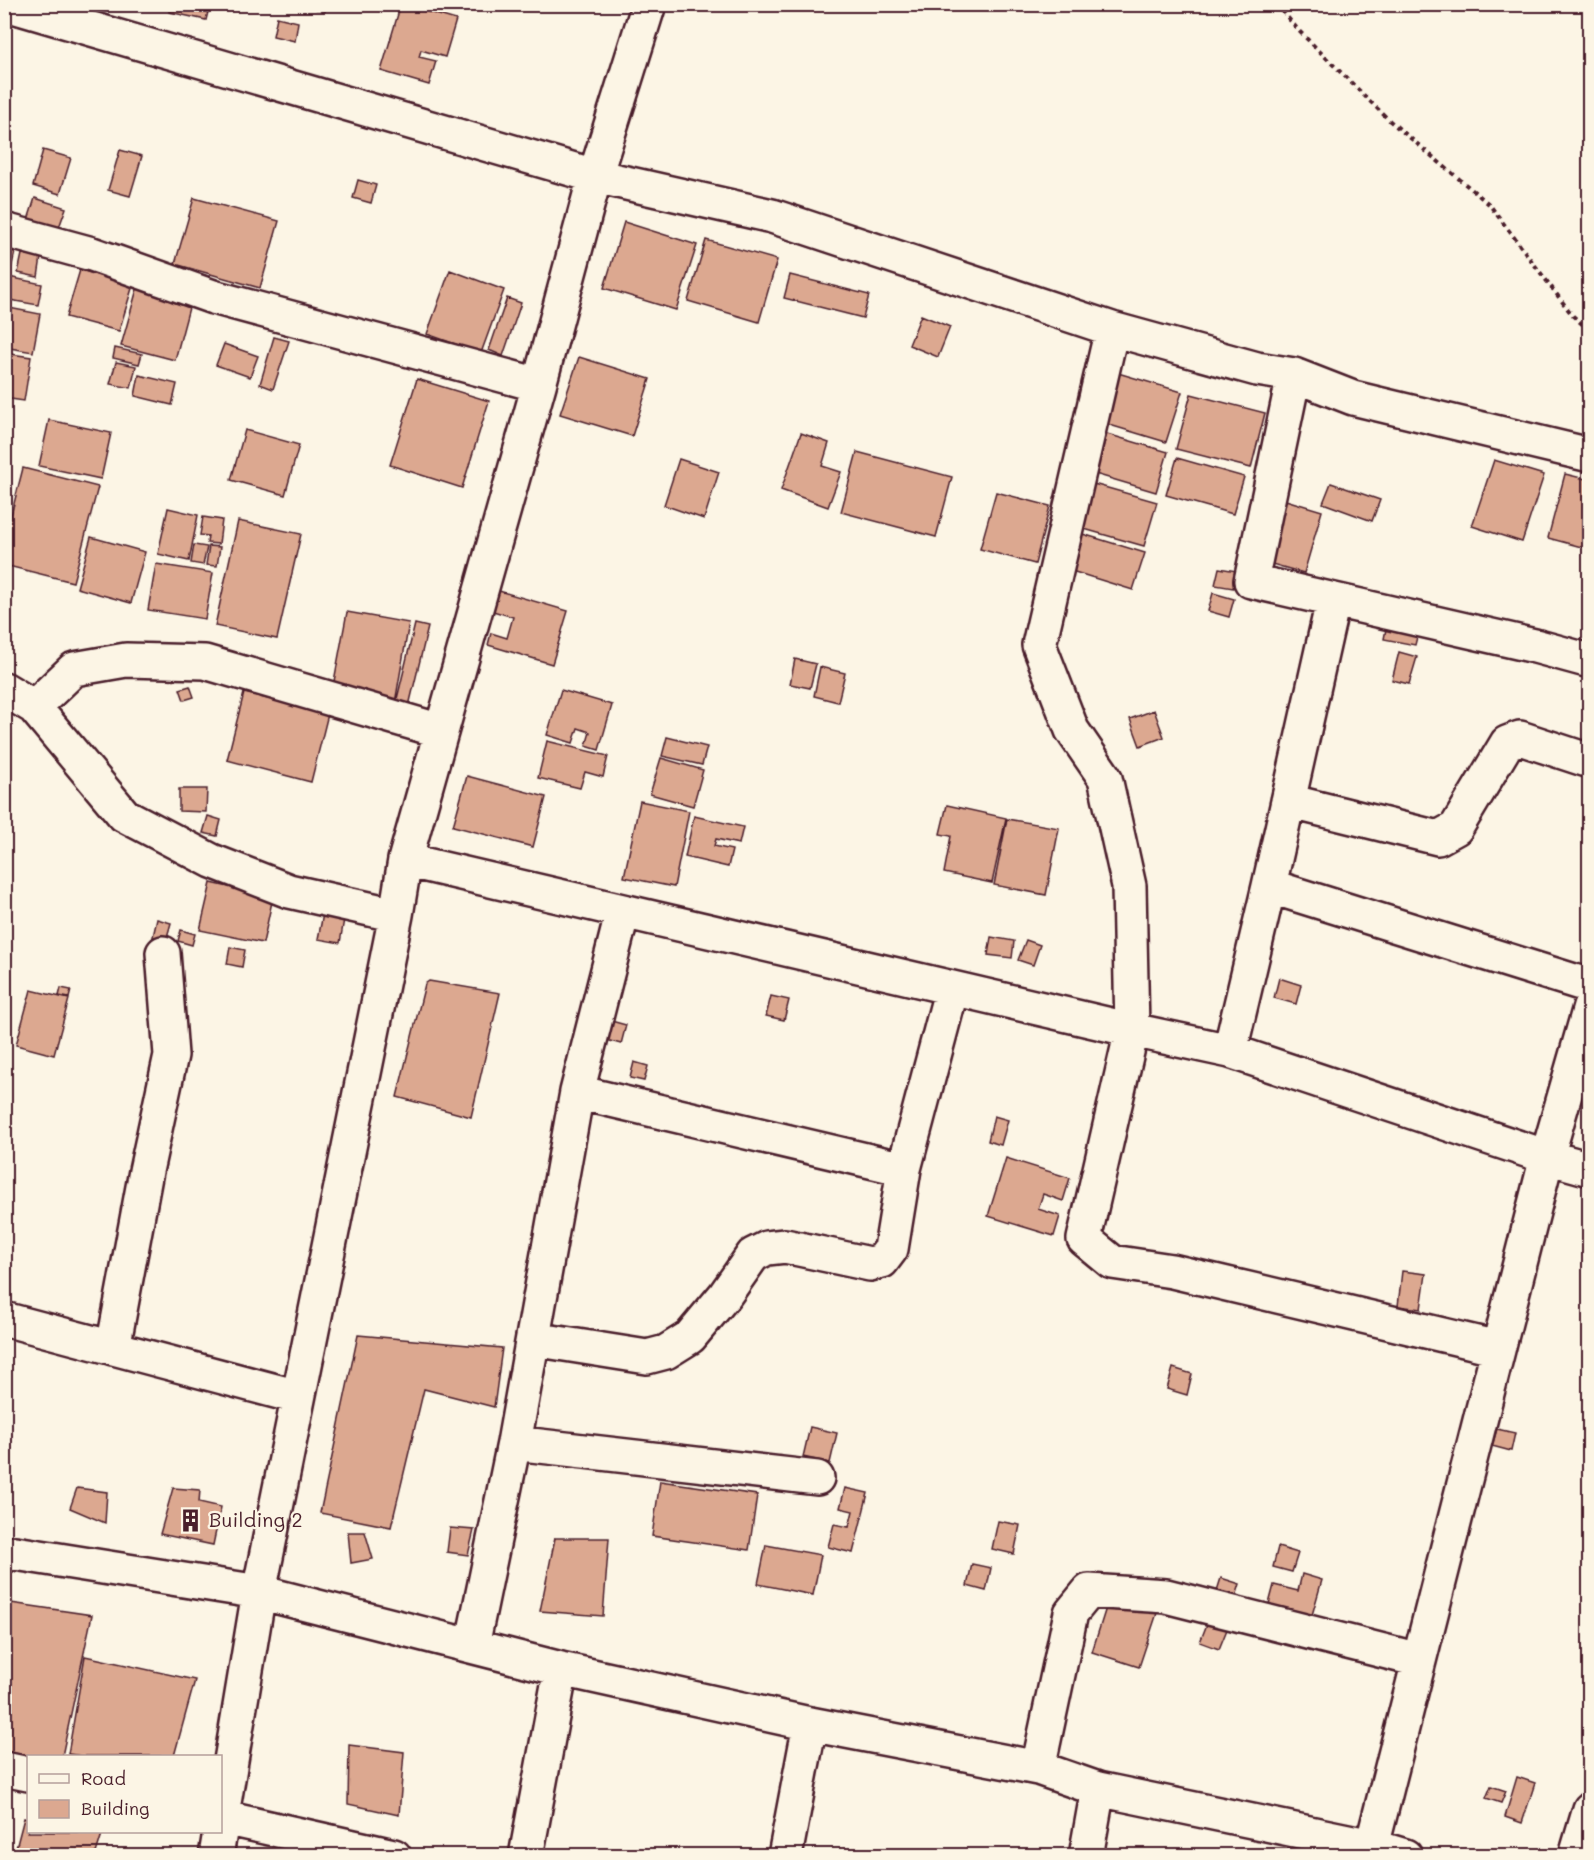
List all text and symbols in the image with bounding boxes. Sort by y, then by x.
place label: Building 2 [209,1506,303,1532]
building icon: Building 2 [178,1507,204,1533]
legend [27,1755,222,1833]
text: Road [81,1766,126,1790]
text: Building [81,1796,149,1820]

